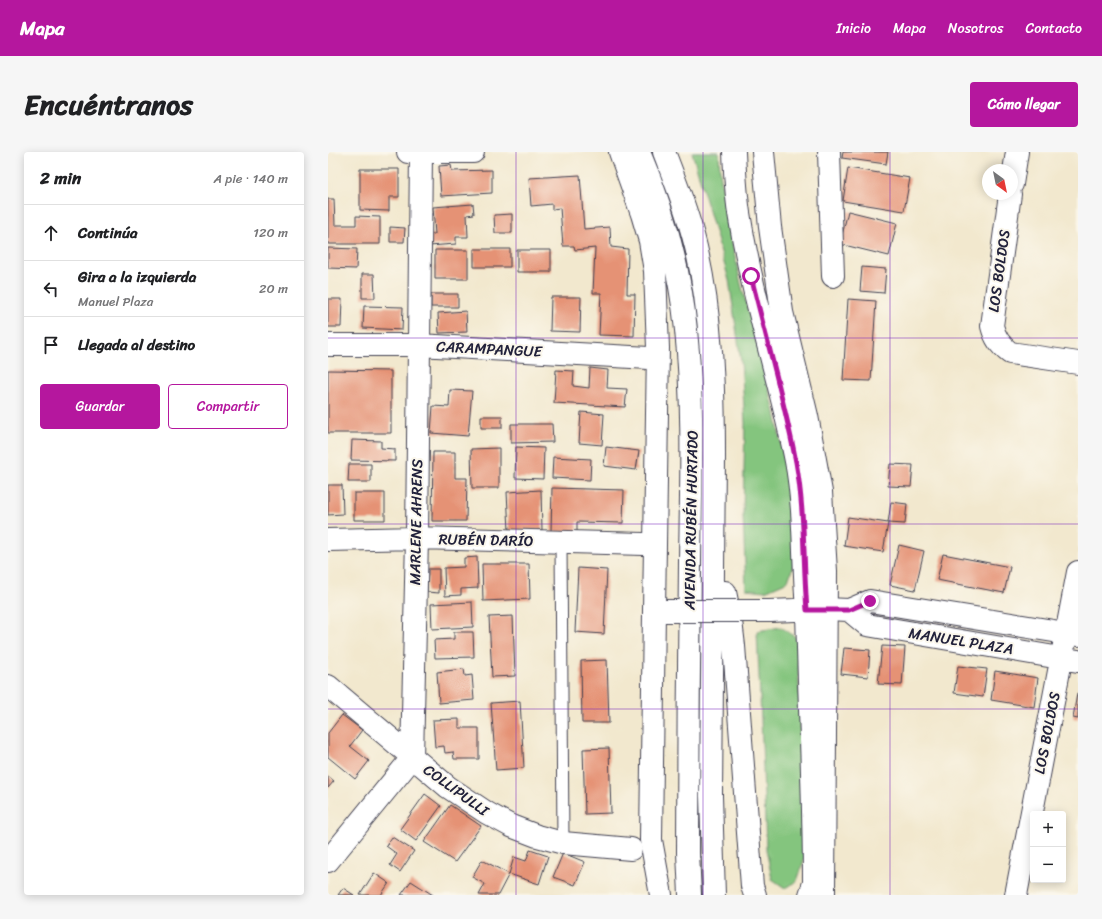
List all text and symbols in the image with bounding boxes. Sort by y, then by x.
text: Mapa [20,12,65,45]
text: Inicio [836,16,871,41]
text: Mapa [893,16,926,41]
text: Nosotros [948,16,1003,41]
text: Contacto [1025,16,1082,41]
text: Encuéntranos [24,80,193,129]
button: Cómo llegar [970,82,1078,127]
text: 2 min [40,163,81,193]
north arrow [982,164,1018,200]
text: A pie · 140 m [213,167,288,190]
text: Continúa [78,220,137,246]
text: 120 m [253,221,288,244]
icon: ahead [40,222,62,244]
street label: LOS BOLDOS [980,228,1018,314]
text: Gira a la izquierda [78,264,196,290]
route start [742,267,760,285]
text: 20 m [259,277,288,300]
icon: left [40,278,62,300]
text: Manuel Plaza [78,290,153,313]
text: Llegada al destino [78,332,195,358]
street label: CARAMPANGUE [435,333,544,365]
icon: arrive [40,334,62,356]
button: Guardar [40,384,160,429]
button: Compartir [168,384,288,429]
street label: AVENIDA RUBÉN HURTADO [676,430,706,611]
street label: MARLENE AHRENS [402,458,430,586]
street label: RUBÉN DARÍO [438,526,534,554]
route end [861,592,879,610]
street label: MANUEL PLAZA [907,620,1015,662]
street label: LOS BOLDOS [1026,690,1068,776]
street label: COLLIPULLI [418,757,495,823]
map controls [1030,811,1066,883]
button: + [1030,811,1066,847]
button: − [1030,847,1066,883]

